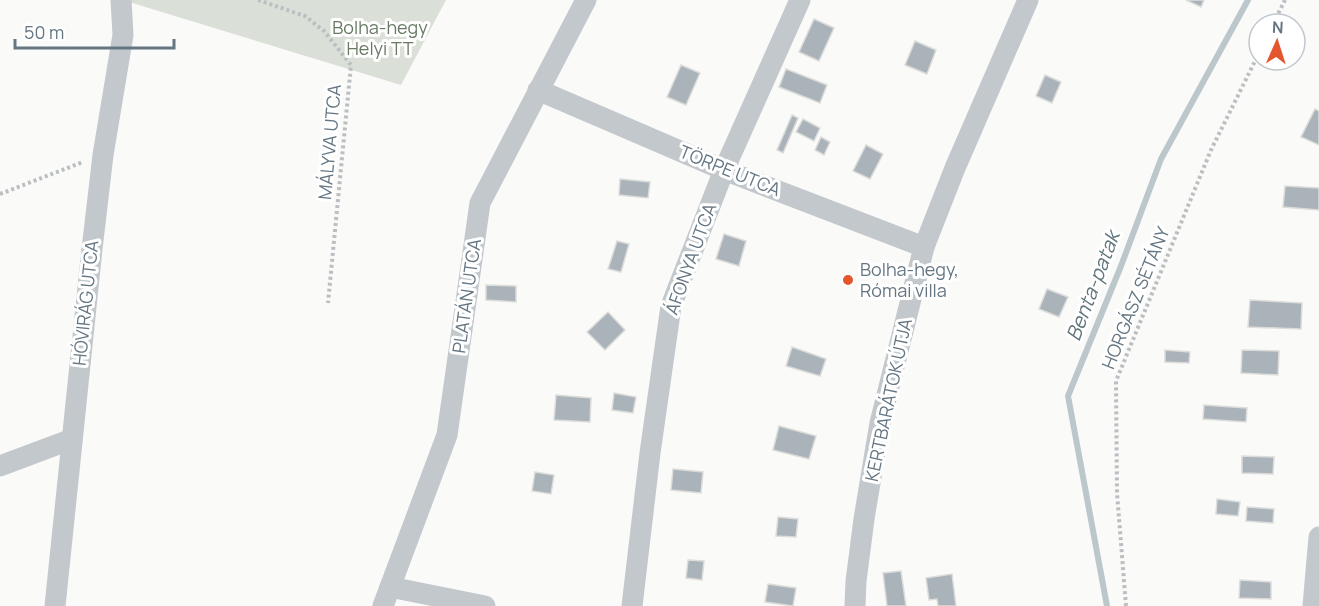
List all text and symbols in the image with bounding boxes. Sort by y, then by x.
scale bar [15,12,174,50]
north arrow [1247,12,1307,72]
park label: Bolha-hegy Helyi TT [332,15,428,60]
text: N [1271,16,1284,38]
text: 50 m [24,20,64,44]
street label: MÁLYVA UTCA [312,83,346,201]
street label: TÖRPE UTCA [676,139,785,201]
street label: ÁFONYA UTCA [659,199,722,318]
street label: HORGÁSZ SÉTÁNY [1096,222,1175,372]
water label: Benta-patak [1059,224,1127,344]
street label: PLATÁN UTCA [446,236,486,355]
street label: HÓVIRÁG UTCA [66,238,104,367]
place label: Bolha-hegy, Római villa [860,257,959,302]
marker: Bolha-hegy, Római villa [841,273,855,287]
street label: KERTBARÁTOK ÚTJA [859,315,917,484]

